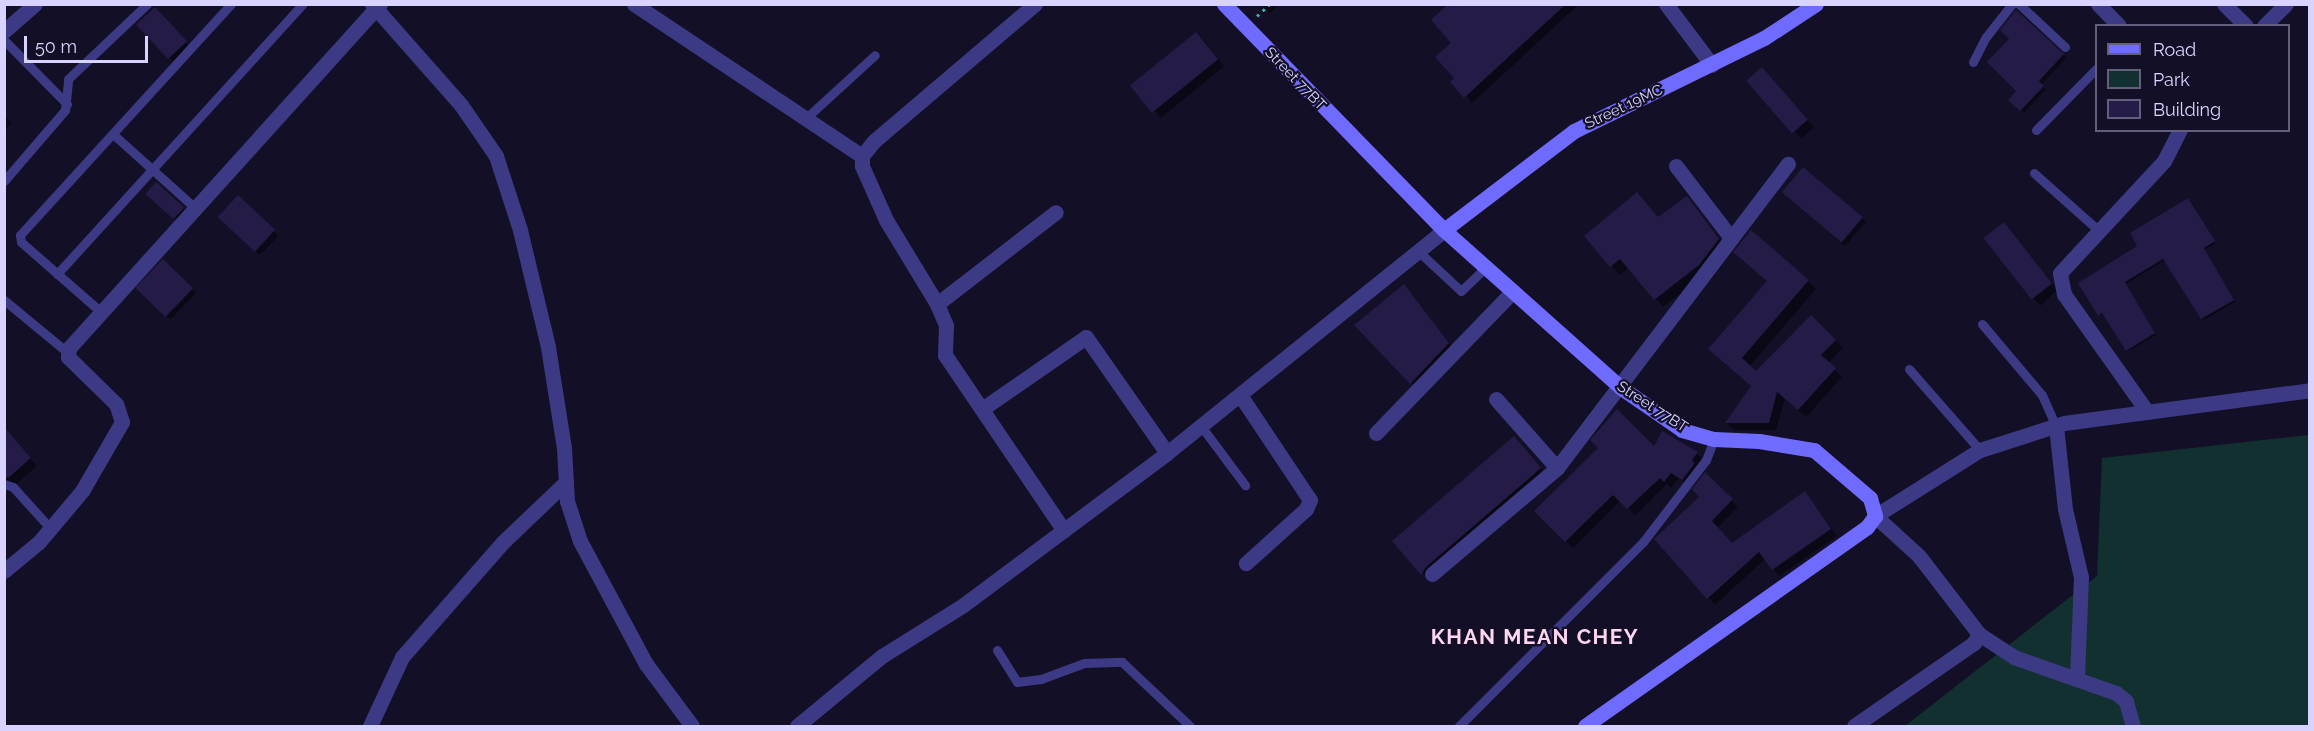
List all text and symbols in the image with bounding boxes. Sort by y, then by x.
scale bar [27,24,152,62]
legend [2095,24,2290,132]
text: 50 m [35,36,77,57]
text: Road [2153,39,2196,60]
street label: Street 77BT [1261,44,1329,114]
text: Park [2153,69,2190,90]
street label: Street 19MC [1582,81,1666,133]
text: Building [2153,99,2221,120]
street label: Street 77BT [1613,378,1691,436]
district label: KHAN MEAN CHEY [1431,624,1639,650]

